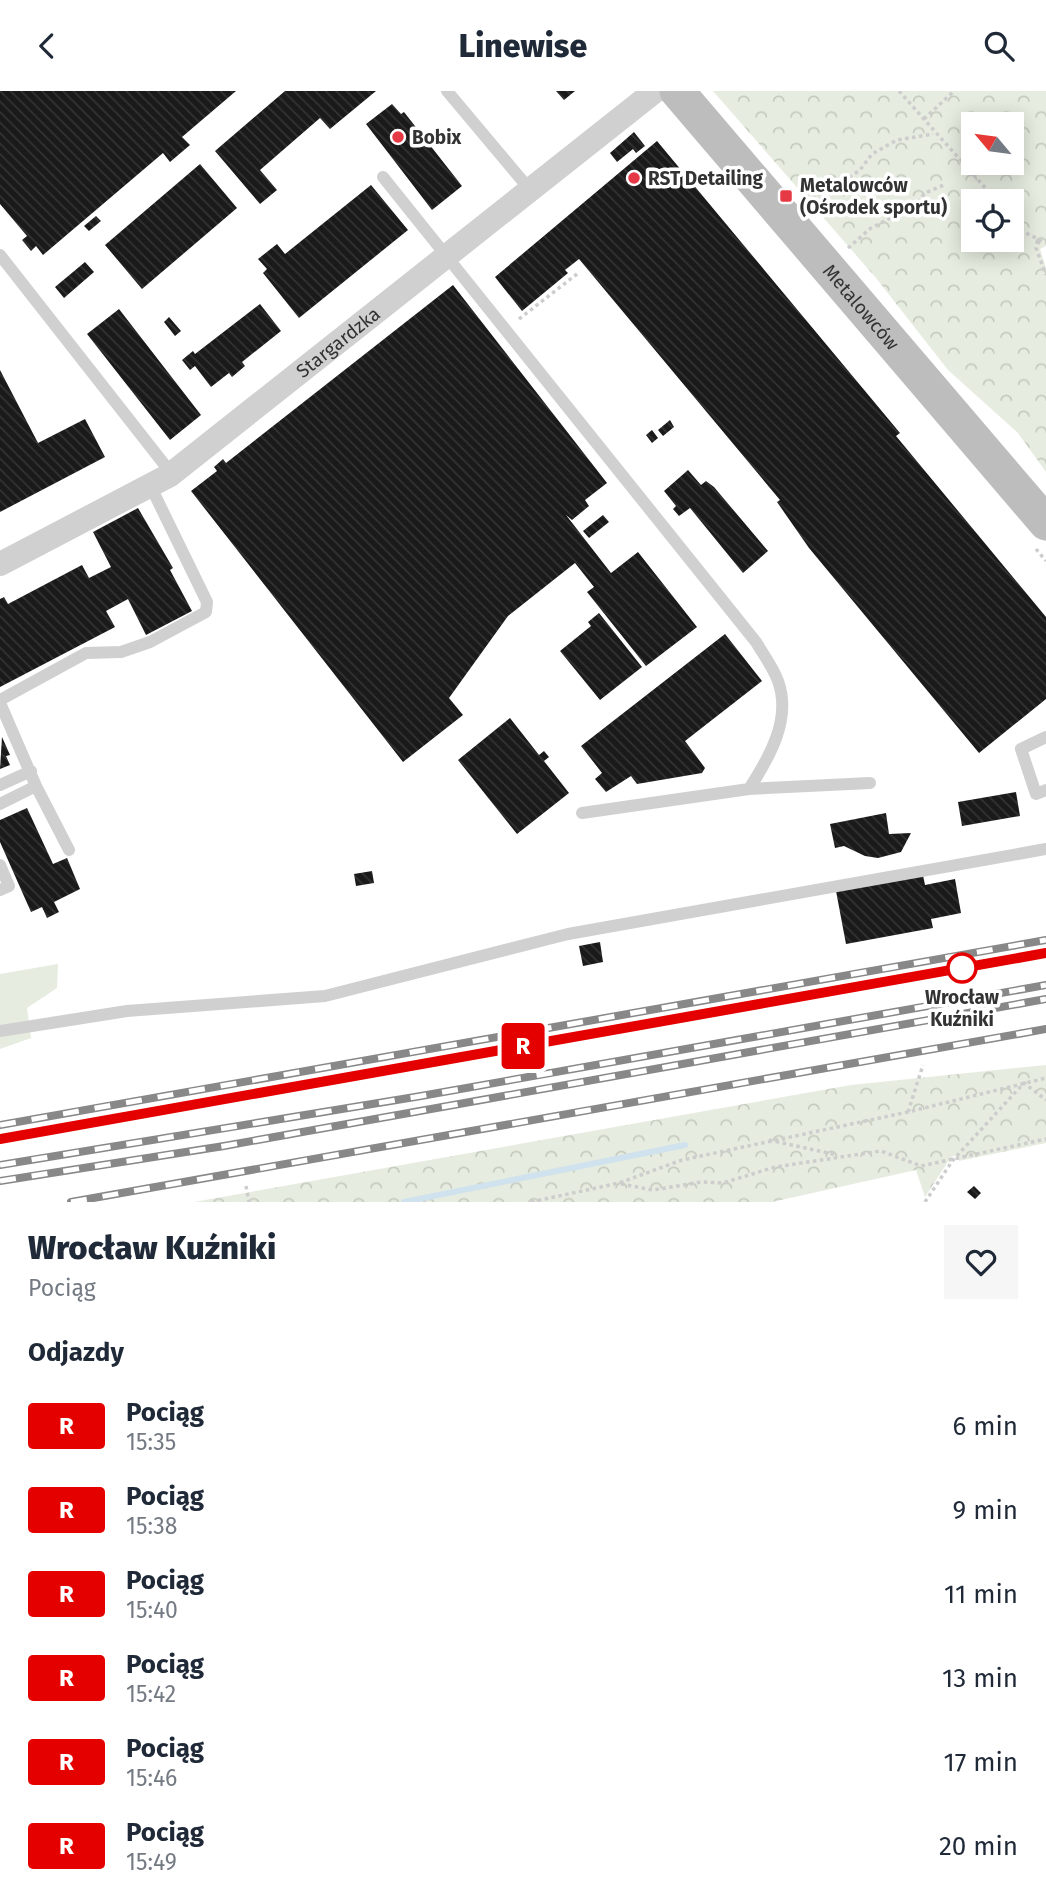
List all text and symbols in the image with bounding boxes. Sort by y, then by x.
icon: back [28,27,66,65]
text: Linewise [459,27,587,65]
icon: search [980,27,1018,65]
north arrow [961,112,1024,175]
map controls [961,112,1024,252]
place label: Bobix [412,126,462,149]
marker: Bobix [390,129,406,145]
place label: RST Detailing [648,167,763,190]
marker: RST Detailing [626,170,642,186]
place label: Metalowców (Ośrodek sportu) [800,174,947,219]
marker: Metalowców (Ośrodek sportu) [778,188,794,204]
button: locate [961,189,1024,252]
street label: Metalowców [818,260,904,355]
street label: Stargardzka [292,302,385,383]
marker: Wrocław Kuźniki [947,953,977,983]
place label: Wrocław Kuźniki [925,986,1000,1031]
line badge: R [500,1023,546,1069]
text: R [516,1032,530,1060]
button: heart [944,1225,1018,1299]
text: Wrocław Kuźniki [28,1228,276,1268]
text: Pociąg [28,1274,96,1302]
text: Odjazdy [28,1337,124,1368]
text: Pociąg [126,1397,204,1428]
text: 6 min [952,1411,1018,1442]
text: R [59,1412,74,1440]
text: 15:35 [126,1428,176,1456]
text: Pociąg [126,1481,204,1512]
text: 9 min [953,1495,1018,1526]
text: R [59,1496,74,1524]
text: 15:38 [126,1512,177,1540]
text: Pociąg [126,1565,204,1596]
text: 11 min [944,1579,1018,1610]
text: R [59,1580,74,1608]
text: 15:40 [126,1596,178,1624]
text: Pociąg [126,1649,204,1680]
text: 13 min [942,1663,1018,1694]
text: R [59,1664,74,1692]
text: 15:42 [126,1680,176,1708]
text: Pociąg [126,1733,204,1764]
text: 17 min [943,1747,1018,1778]
text: R [59,1748,74,1776]
text: 15:46 [126,1764,177,1792]
text: Pociąg [126,1817,204,1848]
text: 20 min [939,1831,1018,1862]
text: R [59,1832,74,1860]
text: 15:49 [126,1848,177,1876]

